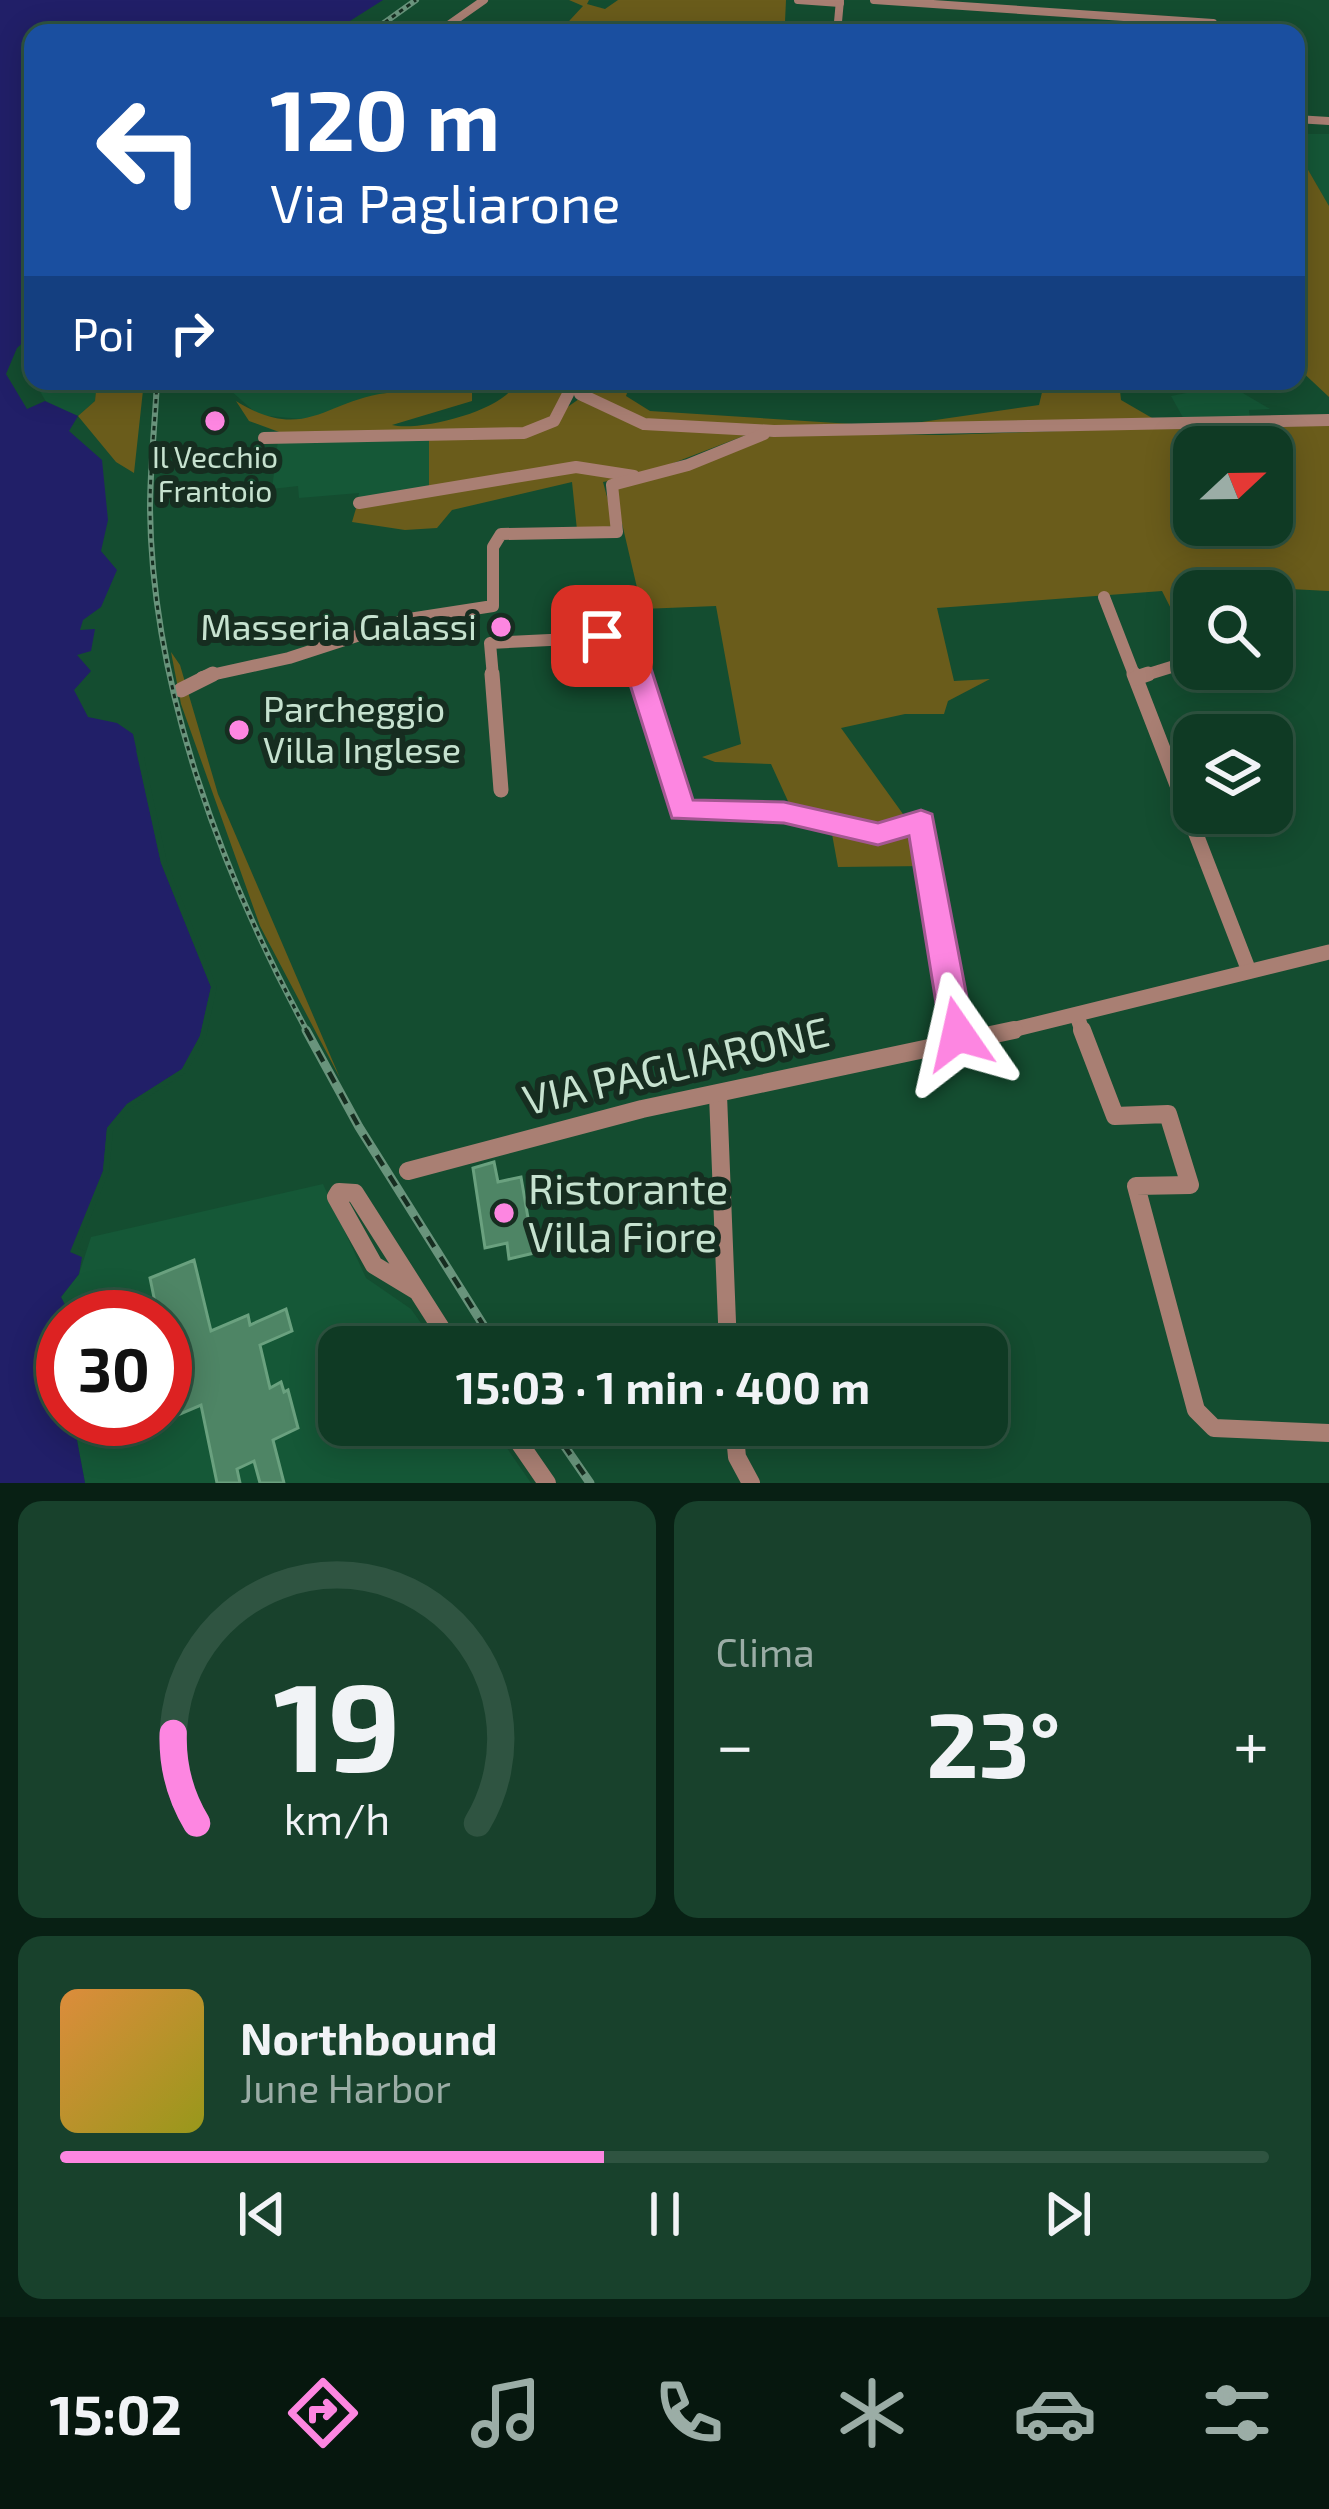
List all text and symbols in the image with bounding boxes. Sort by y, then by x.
text: 120 m [270,67,500,168]
icon: left [72,72,228,228]
text: Via Pagliarone [270,169,620,234]
icon: right [159,300,225,366]
text: Poi [72,306,135,360]
marker: Il Vecchio Frantoio [202,408,228,434]
north arrow [1173,426,1293,546]
map controls [1173,426,1293,834]
place label: Il Vecchio Frantoio [152,438,278,508]
button: search [1173,570,1293,690]
pin [551,585,653,687]
icon: arrive [569,603,635,669]
place label: Masseria Galassi [200,604,477,647]
marker: Masseria Galassi [488,614,514,640]
place label: Parcheggio Villa Inglese [263,686,461,770]
button: layers [1173,714,1293,834]
marker: Parcheggio Villa Inglese [226,717,252,743]
position arrow [895,971,1021,1097]
street label: VIA PAGLIARONE [518,1005,833,1124]
place label: Ristorante Villa Fiore [528,1162,728,1260]
marker: Ristorante Villa Fiore [491,1200,517,1226]
speed limit sign: 30 [36,1290,192,1446]
text: 15:03 · 1 min · 400 m [456,1359,870,1413]
text: Clima [716,1628,815,1675]
text: 19 [273,1647,401,1797]
text: 23° [926,1688,1061,1796]
text: − [716,1703,754,1782]
text: + [1233,1703,1269,1782]
text: km/h [283,1791,390,1843]
text: Northbound [240,2010,498,2064]
text: June Harbor [240,2064,451,2111]
icon: previous [229,2181,295,2247]
icon: pause [632,2181,698,2247]
icon: next [1035,2181,1101,2247]
icon: directions [281,2371,365,2455]
icon: music [464,2371,548,2455]
icon: phone [647,2371,731,2455]
icon: climate [830,2371,914,2455]
icon: car [1013,2371,1097,2455]
icon: filters [1195,2371,1279,2455]
text: 15:02 [49,2381,182,2446]

